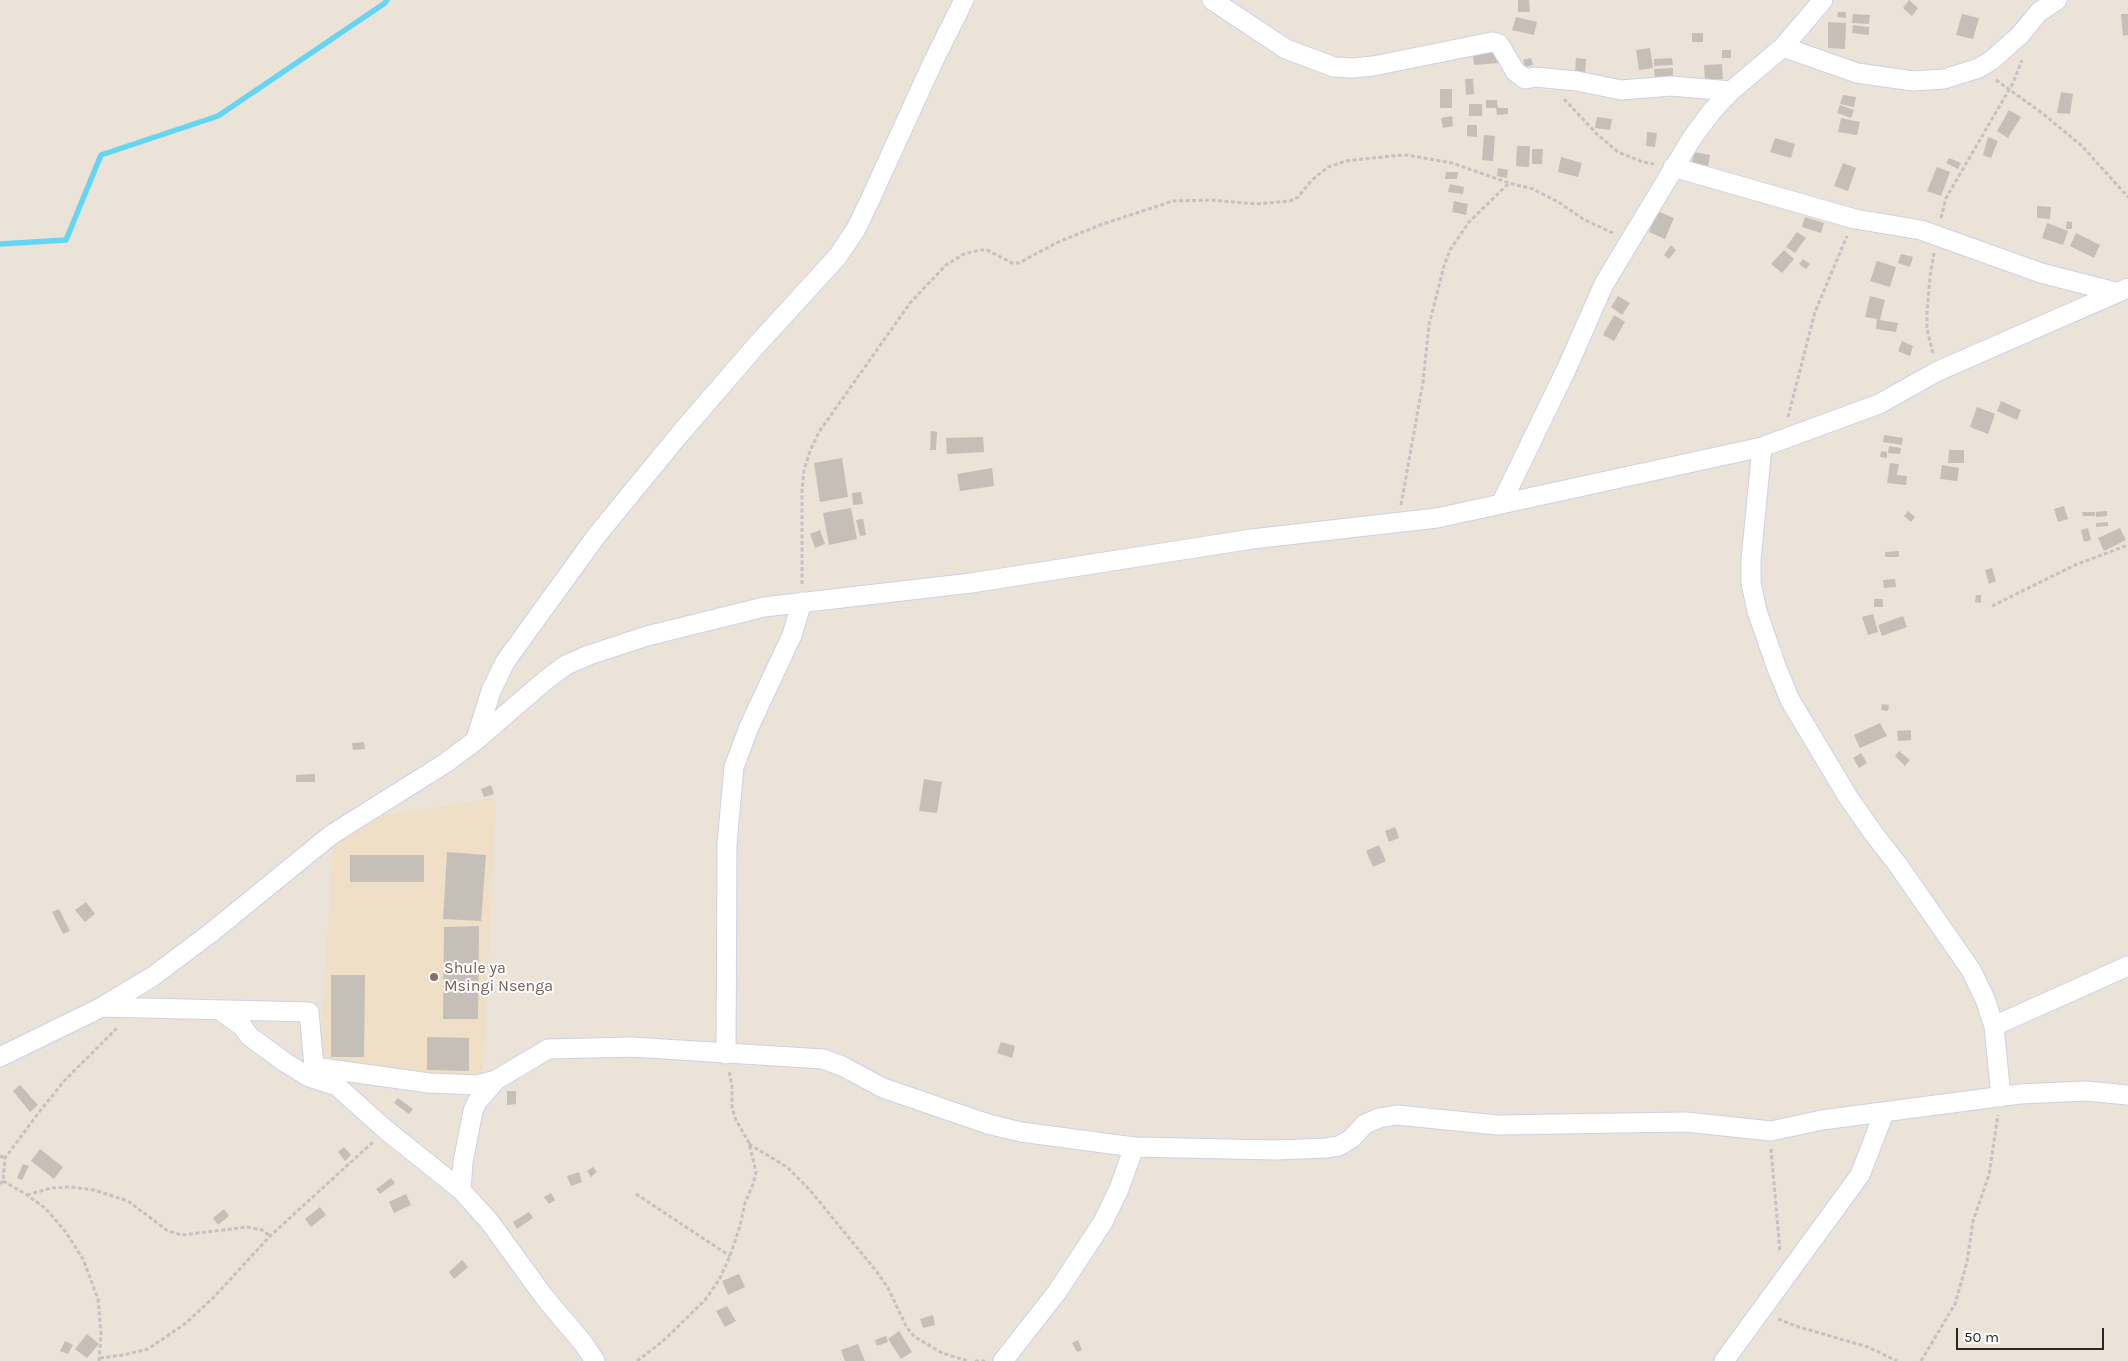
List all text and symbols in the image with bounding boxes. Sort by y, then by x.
place label: Shule ya Msingi Nsenga [444,958,553,996]
marker: Shule ya Msingi Nsenga [428,971,440,983]
scale bar [1958,1318,2106,1350]
text: 50 m [1964,1328,1999,1346]

